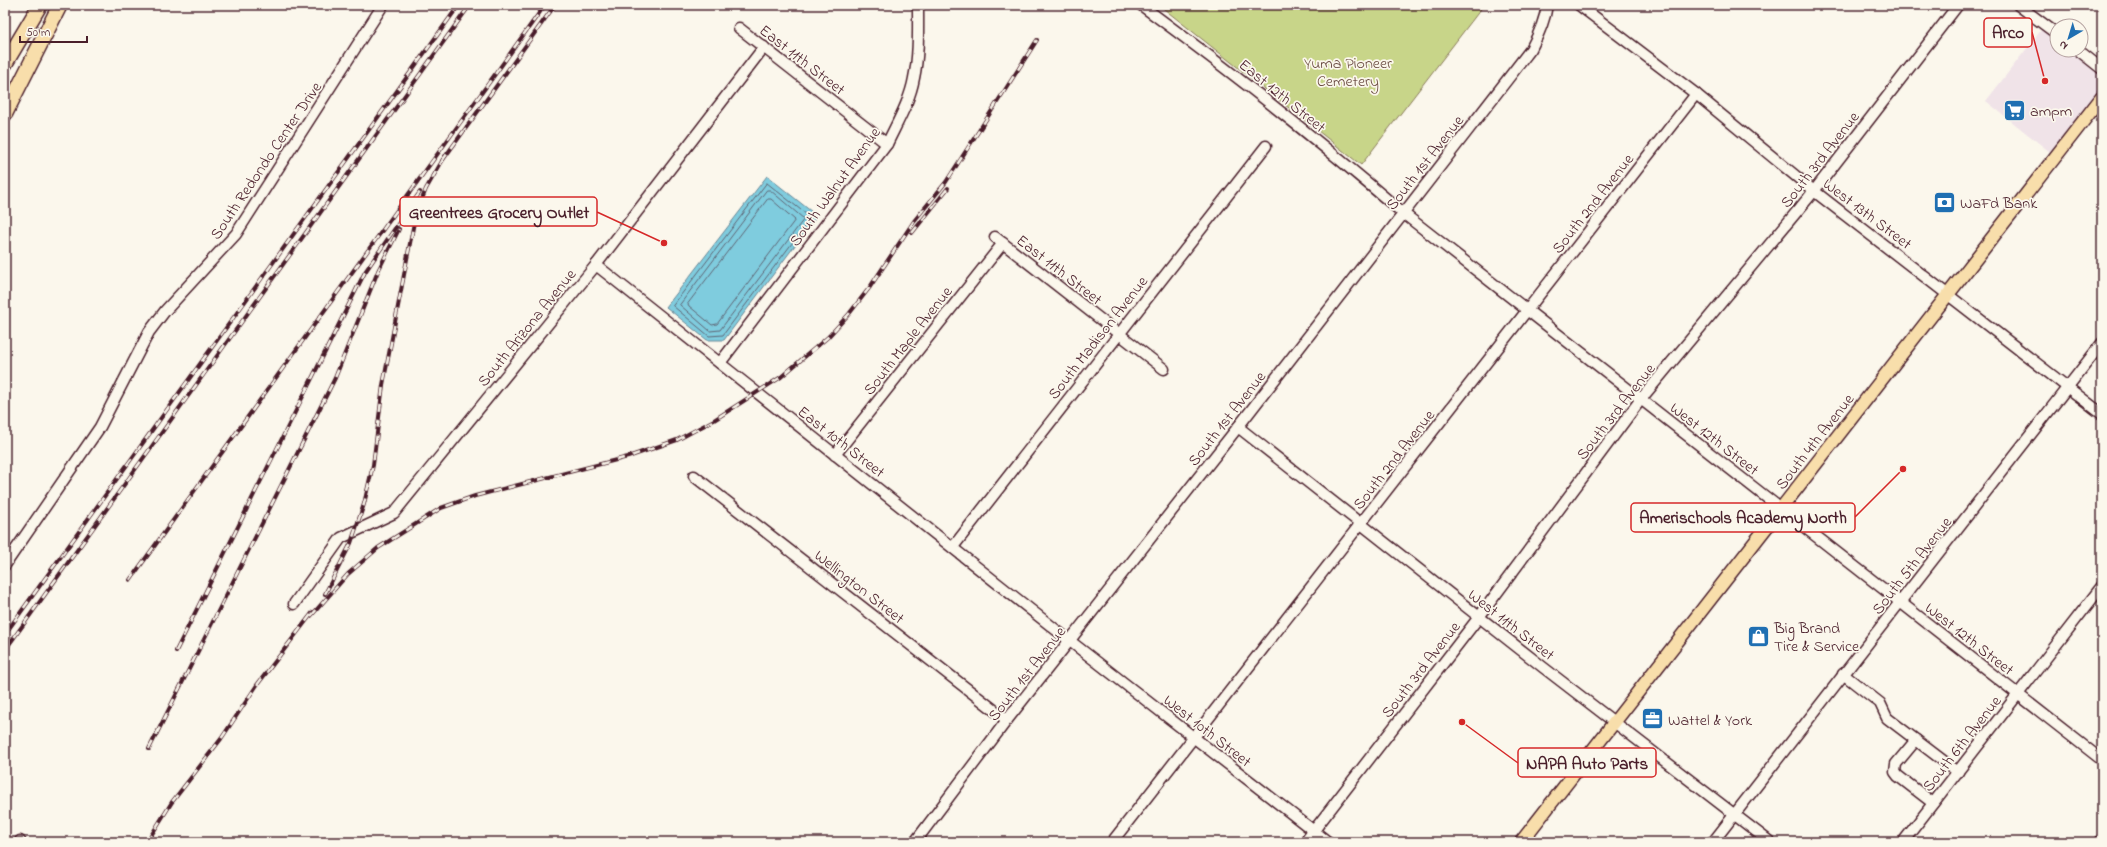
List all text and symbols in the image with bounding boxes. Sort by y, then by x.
scale bar [20,18,87,44]
callout: Arco [1984,18,2032,47]
north arrow [2049,18,2089,58]
street label: East 11th Street [754,19,850,102]
text: Arco [1992,21,2024,46]
text: 50 m [26,24,50,42]
text: N [2056,36,2071,54]
park label: Yuma Pioneer Cemetery [1304,52,1392,94]
street label: East 12th Street [1233,54,1331,140]
street label: South Redondo Center Drive [205,77,329,245]
supermarket icon: ampm [2001,97,2027,123]
place label: ampm [2030,100,2072,124]
street label: South 3rd Avenue [1775,106,1867,214]
street label: South 1st Avenue [1381,110,1471,216]
street label: South Walnut Avenue [784,122,888,252]
street label: South 2nd Avenue [1547,148,1641,259]
street label: West 13th Street [1817,173,1917,256]
bank icon: WaFd Bank [1932,189,1958,215]
place label: WaFd Bank [1960,192,2038,216]
callout: Greentrees Grocery Outlet [400,197,597,226]
text: Greentrees Grocery Outlet [409,201,589,228]
street label: East 11th Street [1011,229,1107,312]
street label: South Arizona Avenue [472,263,583,392]
street label: South Madison Avenue [1043,271,1155,405]
street label: South Maple Avenue [858,281,959,401]
street label: South 3rd Avenue [1571,358,1663,466]
street label: South 1st Avenue [1183,366,1273,472]
street label: South 4th Avenue [1770,388,1861,495]
street label: West 12th Street [1664,397,1764,482]
street label: East 10th Street [792,401,890,485]
street label: South 2nd Avenue [1348,404,1442,515]
callout: Amerischools Academy North [1631,503,1855,532]
text: Amerischools Academy North [1639,506,1847,533]
street label: South 5th Avenue [1867,511,1959,620]
street label: Wellington Street [809,545,910,631]
street label: West 11th Street [1462,584,1560,668]
street label: West 12th Street [1919,597,2019,682]
street label: South 3rd Avenue [1376,616,1468,724]
place label: Big Brand Tire & Service [1773,617,1860,659]
street label: South 1st Avenue [983,621,1073,727]
shop icon: Big Brand Tire & Service [1745,623,1771,649]
street label: West 10th Street [1157,689,1257,774]
street label: South 6th Avenue [1917,690,2008,798]
office icon: Wattel & York [1640,706,1666,732]
place label: Wattel & York [1668,709,1753,733]
callout: NAPA Auto Parts [1518,748,1656,777]
text: NAPA Auto Parts [1526,752,1648,777]

